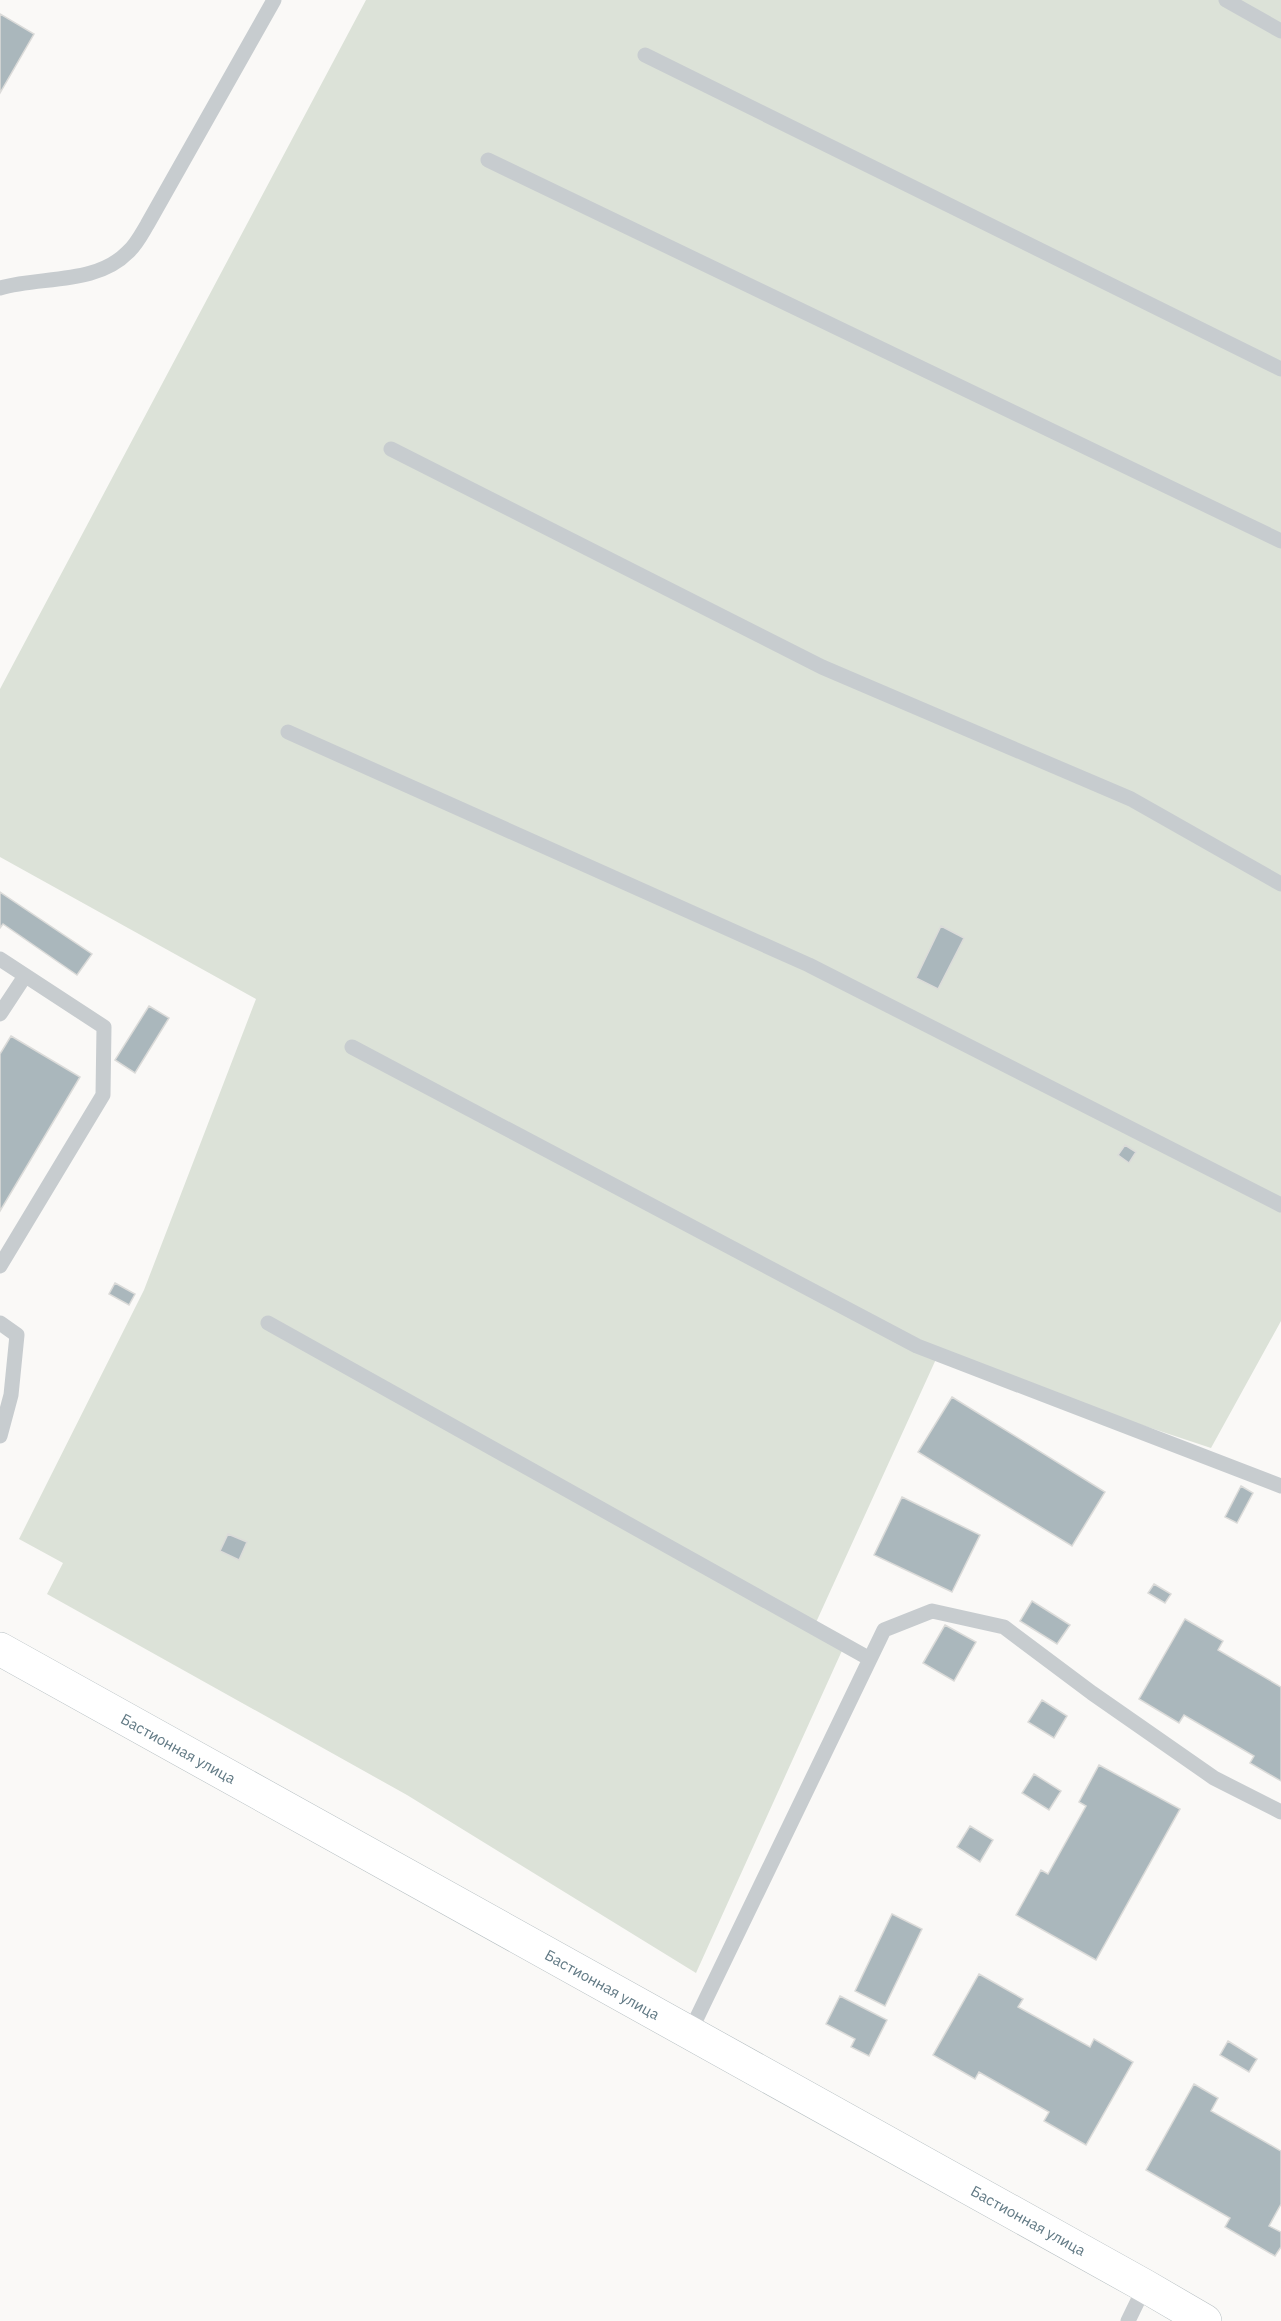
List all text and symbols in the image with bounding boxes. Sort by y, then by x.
street label: Бастионная улица [118,1709,239,1788]
street label: Бастионная улица [542,1945,663,2024]
street label: Бастионная улица [968,2181,1089,2260]

